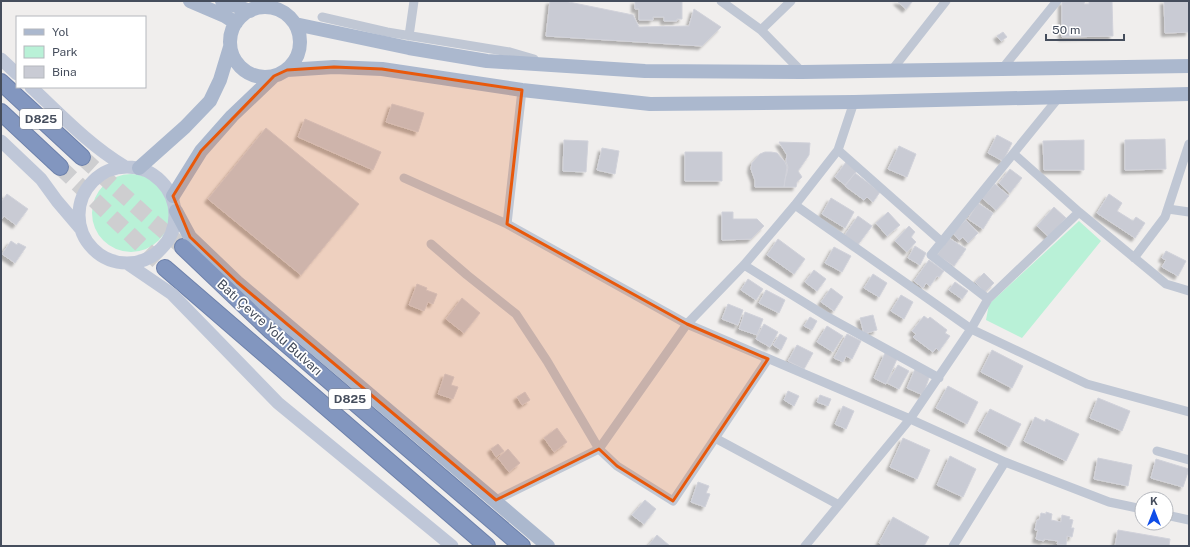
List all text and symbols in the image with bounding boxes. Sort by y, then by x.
legend [16,16,146,88]
scale bar [1046,16,1124,42]
text: 50 m [1052,23,1080,37]
text: Yol [52,25,69,39]
text: Park [52,45,78,59]
text: Bina [52,65,77,79]
road number: D825 [20,109,62,129]
street label: Batı Çevre Yolu Bulvarı [214,276,325,378]
road number: D825 [329,389,371,409]
north arrow [1134,491,1174,531]
text: K [1150,495,1158,507]

